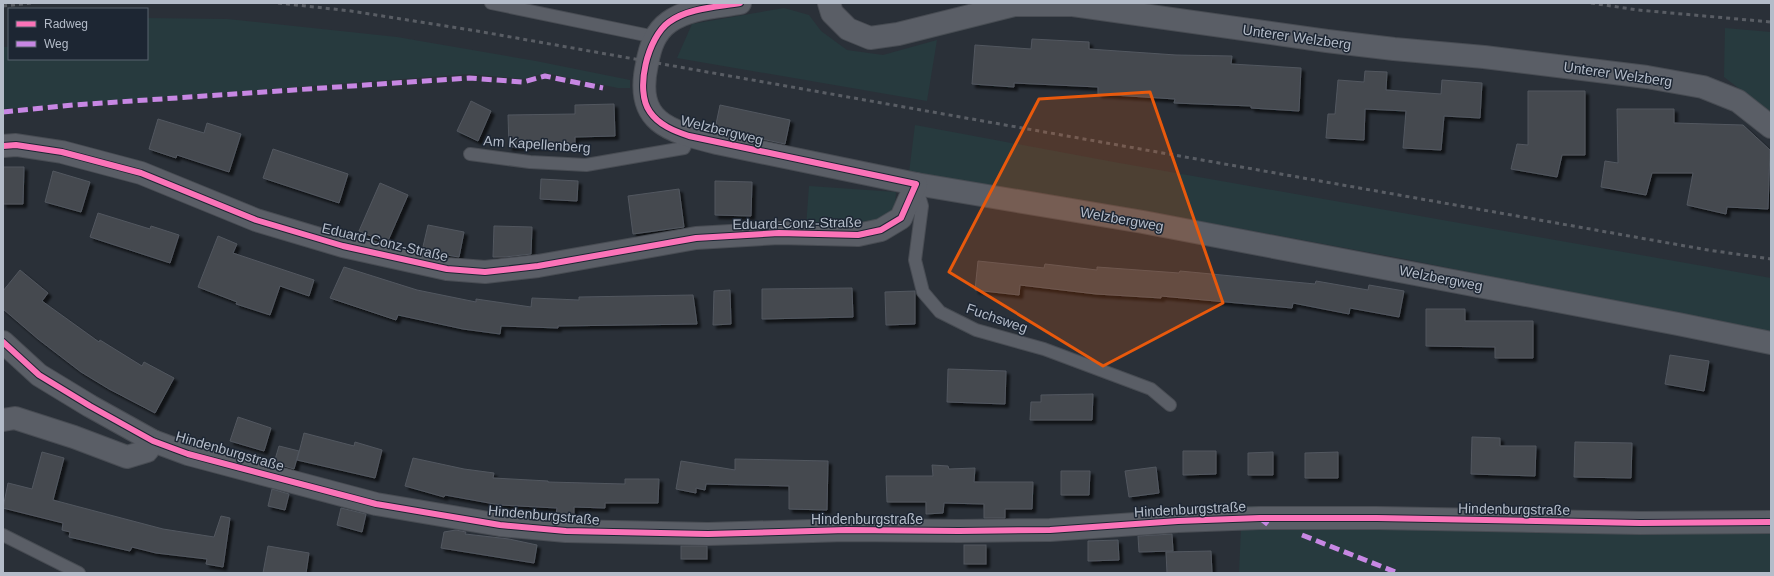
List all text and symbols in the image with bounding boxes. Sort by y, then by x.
legend [8,8,148,60]
text: Radweg [44,17,88,31]
street label: Unterer Welzberg [1242,21,1352,53]
text: Weg [44,37,68,51]
street label: Unterer Welzberg [1563,58,1673,90]
street label: Welzbergweg [679,112,765,148]
street label: Am Kapellenberg [483,132,591,156]
street label: Welzbergweg [1079,204,1165,234]
street label: Eduard-Conz-Straße [732,214,862,232]
street label: Eduard-Conz-Straße [320,220,450,264]
street label: Welzbergweg [1398,262,1484,294]
street label: Fuchsweg [964,300,1030,336]
street label: Hindenburgstraße [174,428,286,474]
street label: Hindenburgstraße [1134,498,1247,520]
street label: Hindenburgstraße [1458,500,1570,518]
street label: Hindenburgstraße [487,502,601,528]
street label: Hindenburgstraße [811,511,923,527]

